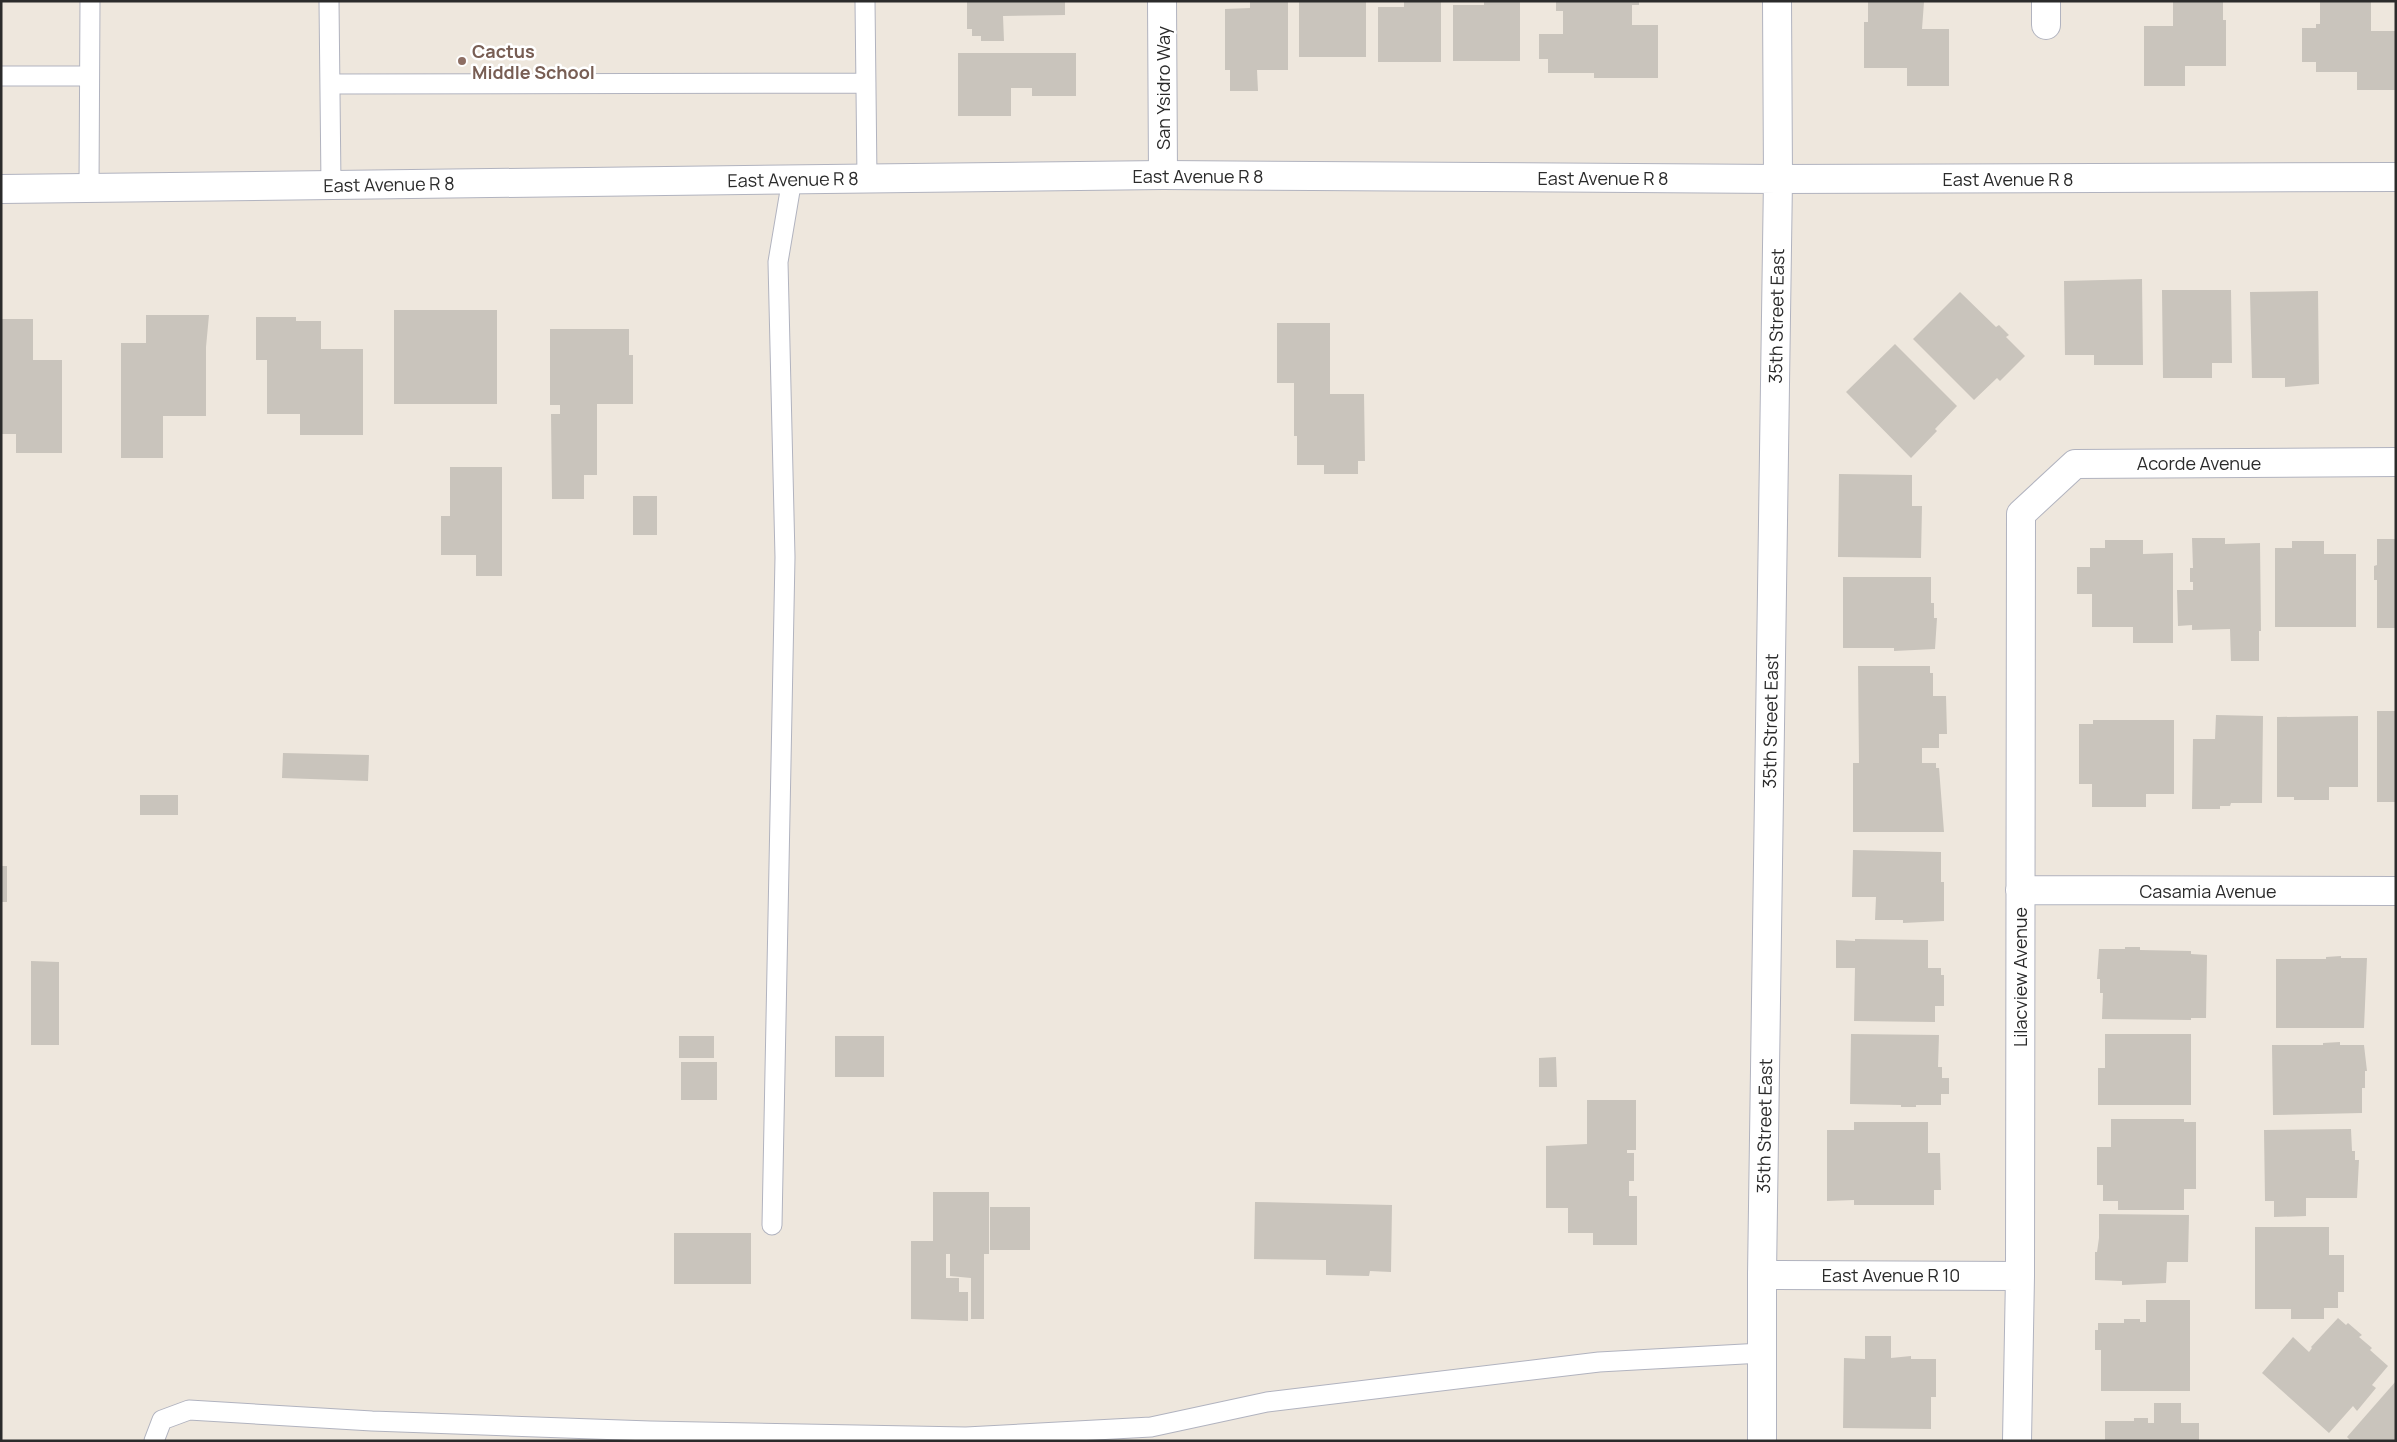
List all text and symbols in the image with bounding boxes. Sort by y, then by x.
street label: San Ysidro Way [1151,26,1175,150]
place label: Cactus Middle School [472,39,595,84]
marker: Cactus Middle School [456,55,468,67]
street label: East Avenue R 8 [1132,164,1264,188]
street label: East Avenue R 8 [727,166,859,192]
street label: East Avenue R 8 [1537,166,1669,190]
street label: East Avenue R 8 [1942,167,2074,191]
street label: East Avenue R 8 [323,171,455,197]
street label: 35th Street East [1763,248,1789,384]
street label: Acorde Avenue [2137,451,2261,475]
street label: 35th Street East [1757,653,1783,789]
street label: Casamia Avenue [2139,879,2277,903]
street label: Lilacview Avenue [2008,907,2032,1047]
street label: 35th Street East [1751,1058,1777,1194]
street label: East Avenue R 10 [1822,1263,1960,1287]

